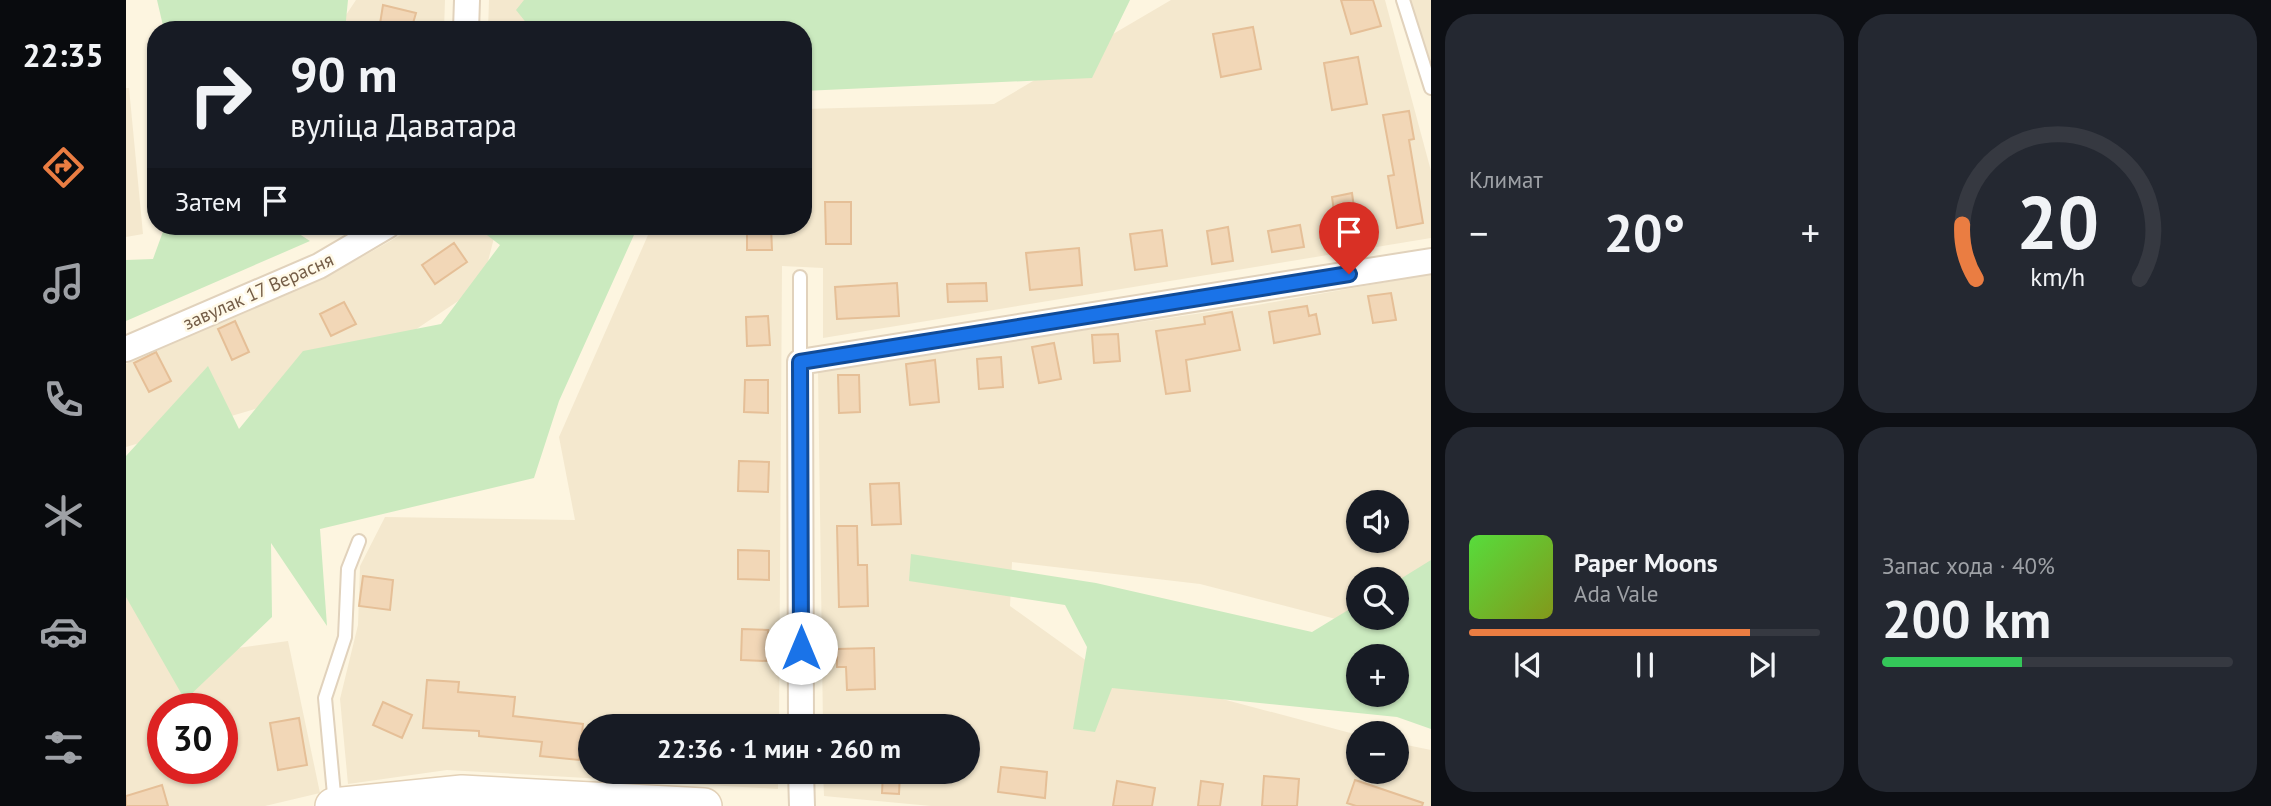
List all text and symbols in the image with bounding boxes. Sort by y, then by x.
text: 22:35 [22,34,104,76]
text: 90 m [290,42,397,106]
icon: right [175,49,266,140]
text: вуліца Даватара [290,104,517,146]
icon: directions [39,143,88,192]
text: Климат [1469,165,1543,194]
text: 20 [2016,176,2099,270]
icon: arrive [256,182,294,220]
text: Затем [175,185,242,218]
text: 20° [1604,199,1685,266]
pin [1319,202,1379,274]
text: − [1469,208,1488,257]
text: + [1801,208,1820,257]
icon: arrive [1330,213,1368,251]
street label: завулак 17 Верасня [179,247,337,335]
icon: music [39,259,88,308]
text: km/h [2030,261,2085,293]
icon: phone [39,375,88,424]
map controls [1346,490,1409,784]
button: sound [1346,490,1409,553]
icon: climate [39,491,88,540]
text: Paper Moons [1574,546,1718,579]
text: Запас хода · 40% [1882,551,2055,580]
button: search [1346,567,1409,630]
text: Ada Vale [1574,579,1658,608]
text: 200 km [1882,585,2051,652]
icon: car [39,607,88,656]
position arrow [764,611,838,685]
button: + [1346,644,1409,707]
icon: previous [1509,646,1547,684]
icon: pause [1626,646,1664,684]
icon: next [1743,646,1781,684]
speed limit sign: 30 [147,693,238,784]
button: − [1346,721,1409,784]
icon: filters [39,723,88,772]
text: 22:36 · 1 мин · 260 m [657,732,901,765]

